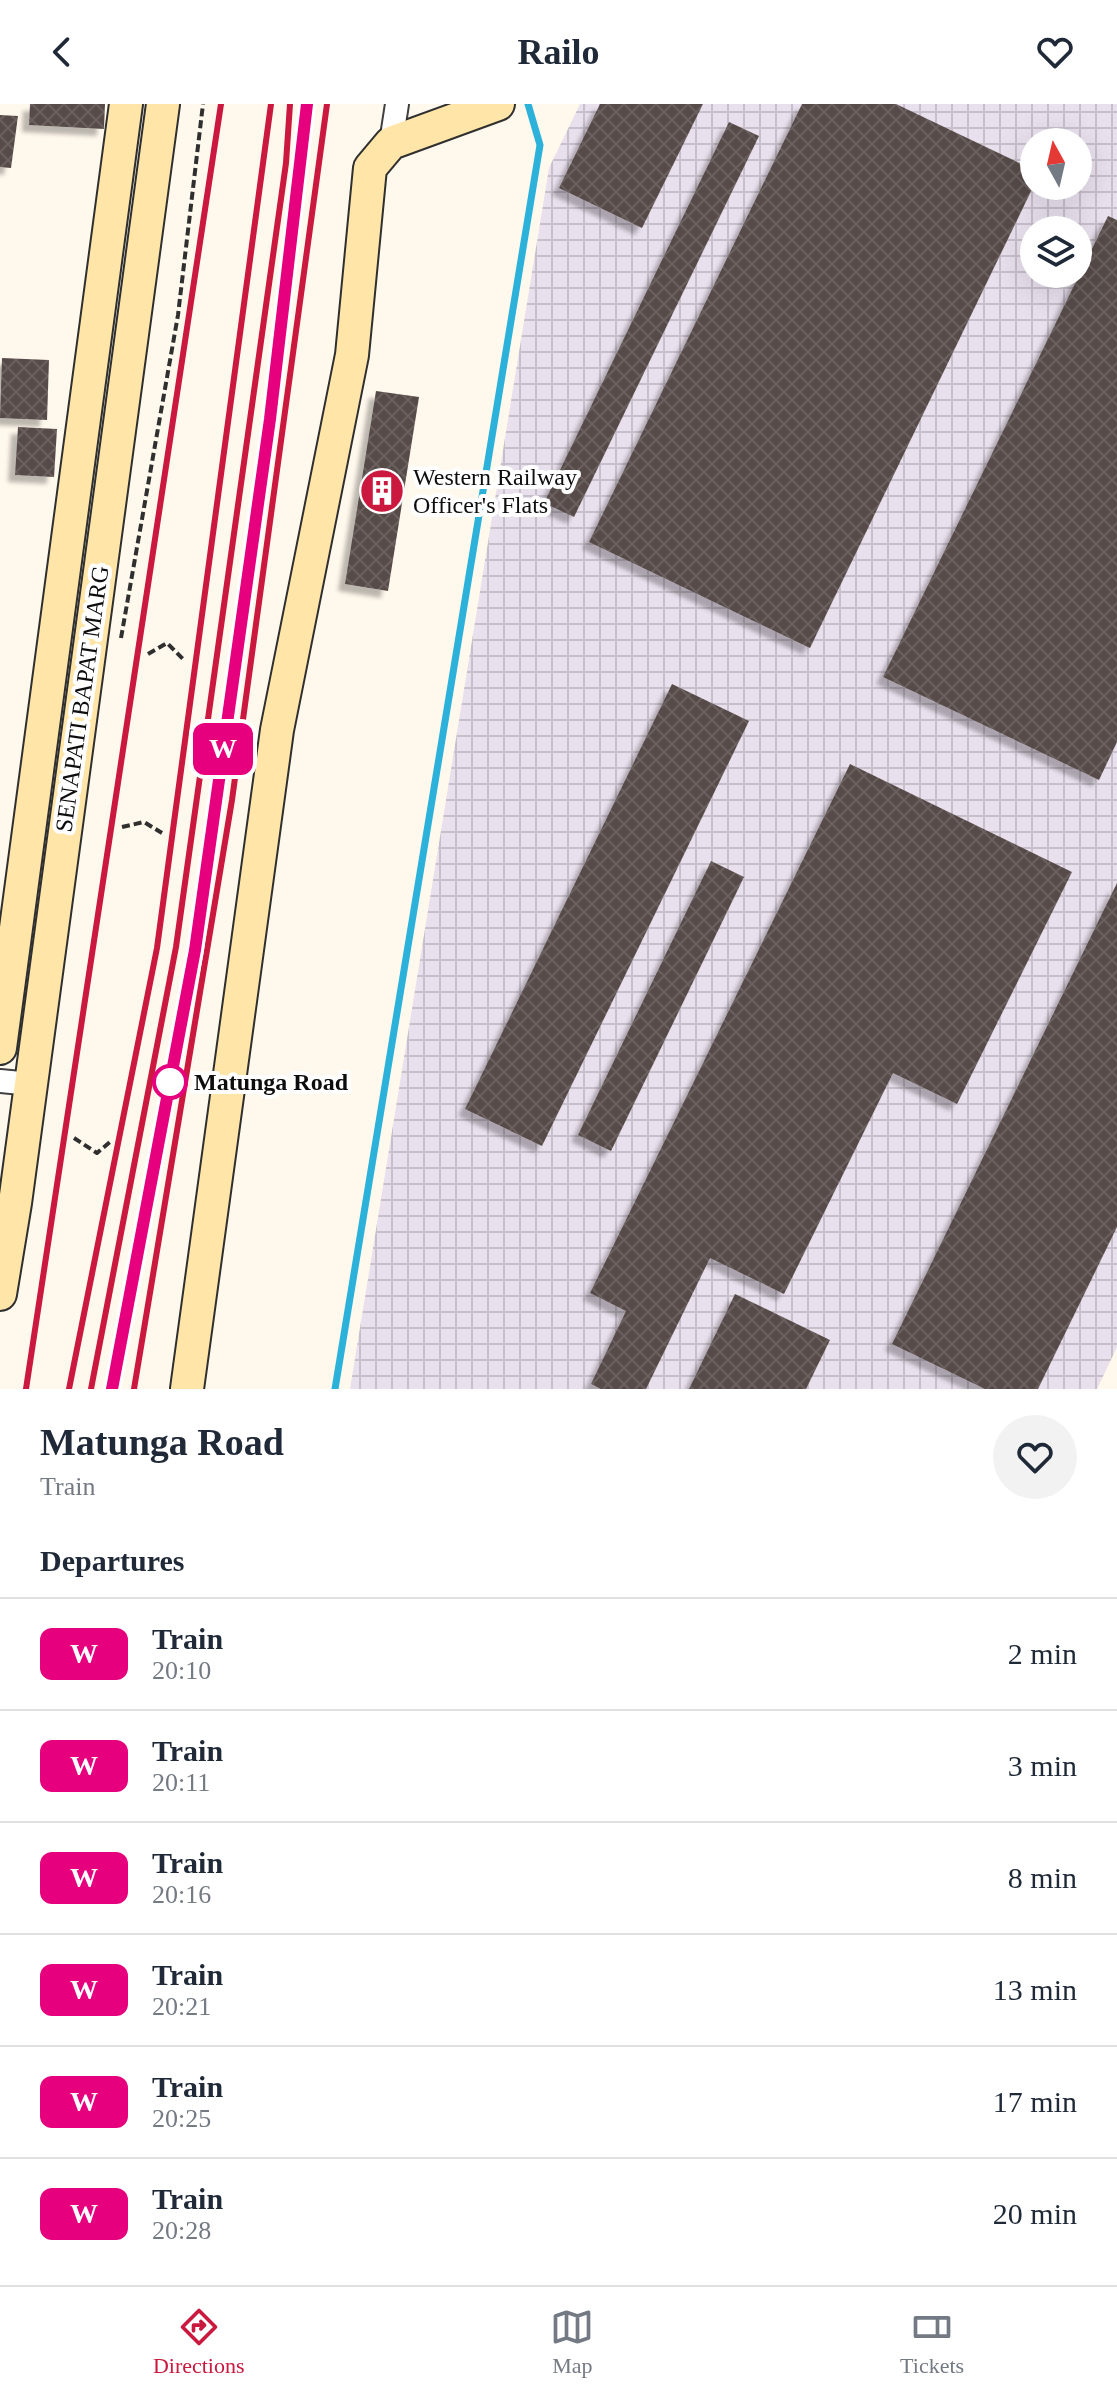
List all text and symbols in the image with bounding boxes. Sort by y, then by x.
icon: back [40,30,84,74]
icon: heart [1033,30,1077,74]
text: Railo [517,32,600,72]
north arrow [1020,128,1092,200]
map controls [1020,128,1092,288]
button: layers [1020,216,1092,288]
place label: Western Railway Officer's Flats [413,464,577,518]
building icon: Western Railway Officer's Flats [358,467,406,515]
street label: SENAPATI BAPAT MARG [50,564,114,834]
line badge: W [197,723,249,775]
text: W [209,733,237,764]
marker: Matunga Road [153,1065,187,1099]
place label: Matunga Road [194,1069,349,1095]
button: heart [993,1415,1077,1499]
text: Matunga Road [40,1421,284,1463]
text: Train [40,1472,95,1501]
text: Departures [40,1544,184,1577]
text: Train [152,1622,223,1655]
text: 2 min [1008,1637,1077,1670]
text: W [70,1638,98,1669]
text: 20:10 [152,1656,211,1685]
text: Train [152,1734,223,1767]
text: 3 min [1008,1749,1077,1782]
text: W [70,1750,98,1781]
text: 20:11 [152,1768,210,1797]
text: Train [152,1846,223,1879]
text: 8 min [1008,1861,1077,1894]
text: W [70,1862,98,1893]
text: 20:16 [152,1880,211,1909]
text: Train [152,1958,223,1991]
text: 13 min [993,1973,1077,2006]
text: W [70,1974,98,2005]
text: 20:21 [152,1992,211,2021]
text: Train [152,2070,223,2103]
text: 17 min [993,2085,1077,2118]
text: W [70,2086,98,2117]
text: 20:25 [152,2104,211,2133]
text: Train [152,2182,223,2215]
text: 20 min [993,2197,1077,2230]
text: W [70,2198,98,2229]
text: 20:28 [152,2216,211,2245]
tab: Directions [153,2305,245,2379]
tab: Map [550,2305,594,2379]
tab: Tickets [900,2305,964,2379]

